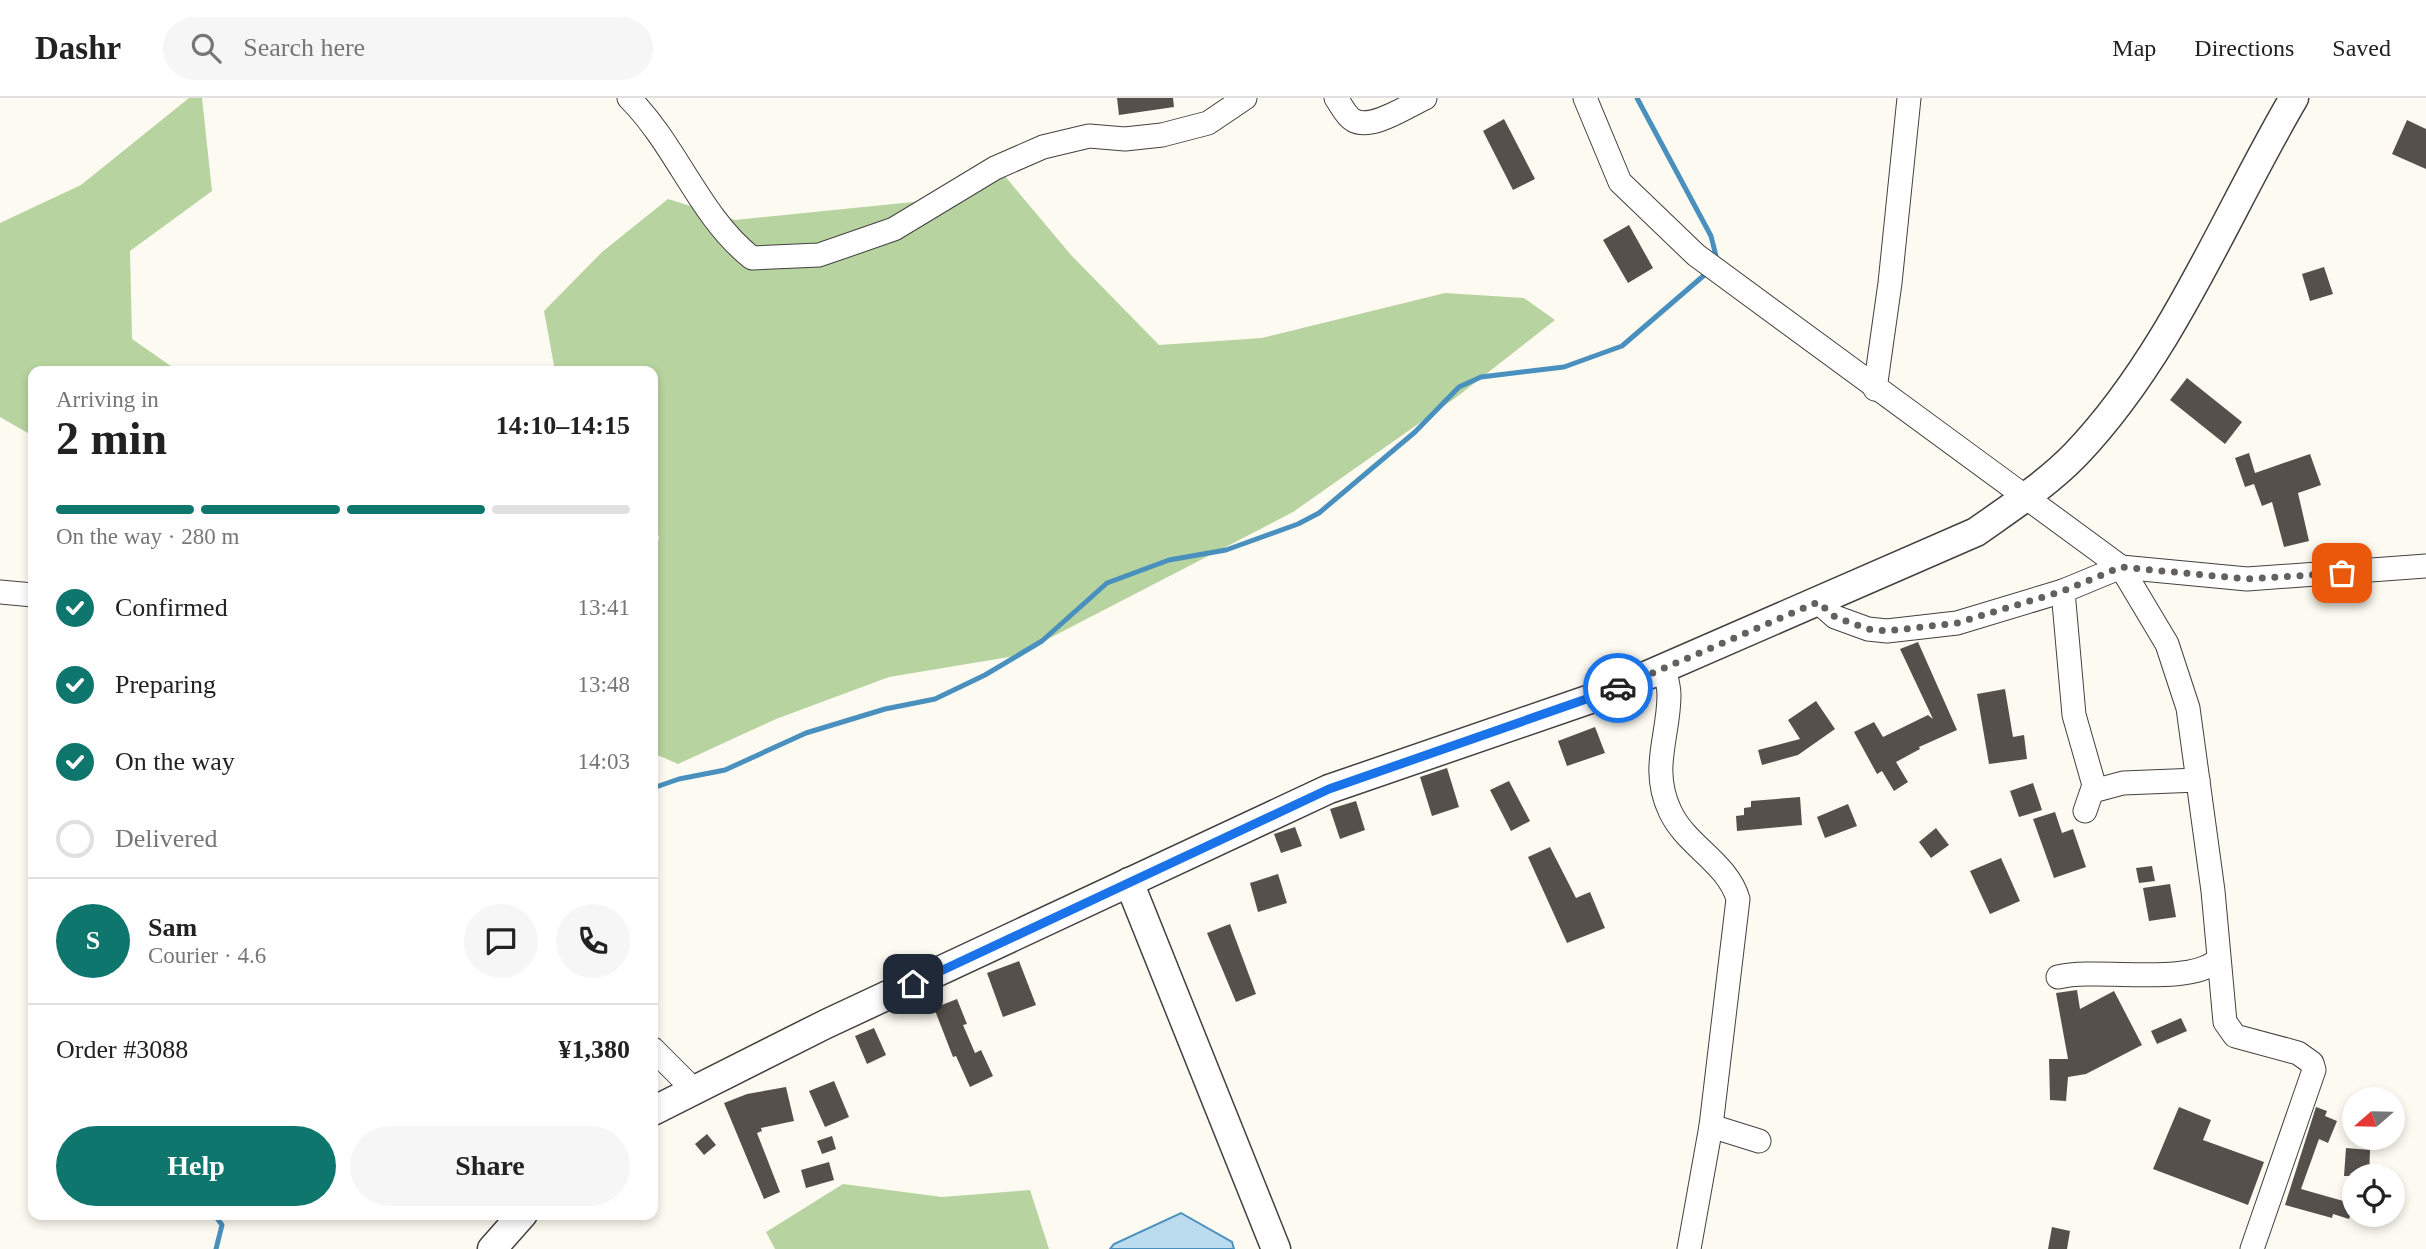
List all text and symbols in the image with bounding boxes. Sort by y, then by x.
search box [163,17,653,80]
icon: search [187,29,225,67]
text: Dashr [35,30,121,66]
text: Search here [243,33,365,62]
text: Map [2112,35,2156,61]
text: Directions [2194,35,2294,61]
text: Saved [2332,35,2391,61]
text: Arriving in [56,387,159,412]
text: 14:10–14:15 [496,411,630,440]
text: 2 min [56,413,167,464]
text: On the way · 280 m [56,524,239,549]
pin [2312,543,2372,603]
icon: bag [2323,554,2361,592]
icon: check [56,589,94,627]
text: Confirmed [115,593,228,622]
text: 13:41 [578,595,630,620]
courier [1583,653,1653,723]
icon: check [56,666,94,704]
icon: car [1599,669,1637,707]
text: Preparing [115,670,216,699]
text: 13:48 [578,672,630,697]
icon: check [56,743,94,781]
text: On the way [115,747,235,776]
text: 14:03 [578,749,630,774]
text: Delivered [115,824,218,853]
button: chat [464,904,538,978]
button: phone [556,904,630,978]
text: Sam [148,913,197,942]
text: S [86,926,100,955]
text: Courier · 4.6 [148,943,266,968]
pin [883,954,943,1014]
icon: home [894,965,932,1003]
text: Order #3088 [56,1035,188,1064]
text: ¥1,380 [559,1035,630,1064]
north arrow [2342,1087,2404,1150]
map controls [2342,1087,2405,1227]
button: Help [56,1126,336,1206]
button: Share [350,1126,630,1206]
button: locate [2342,1164,2405,1227]

